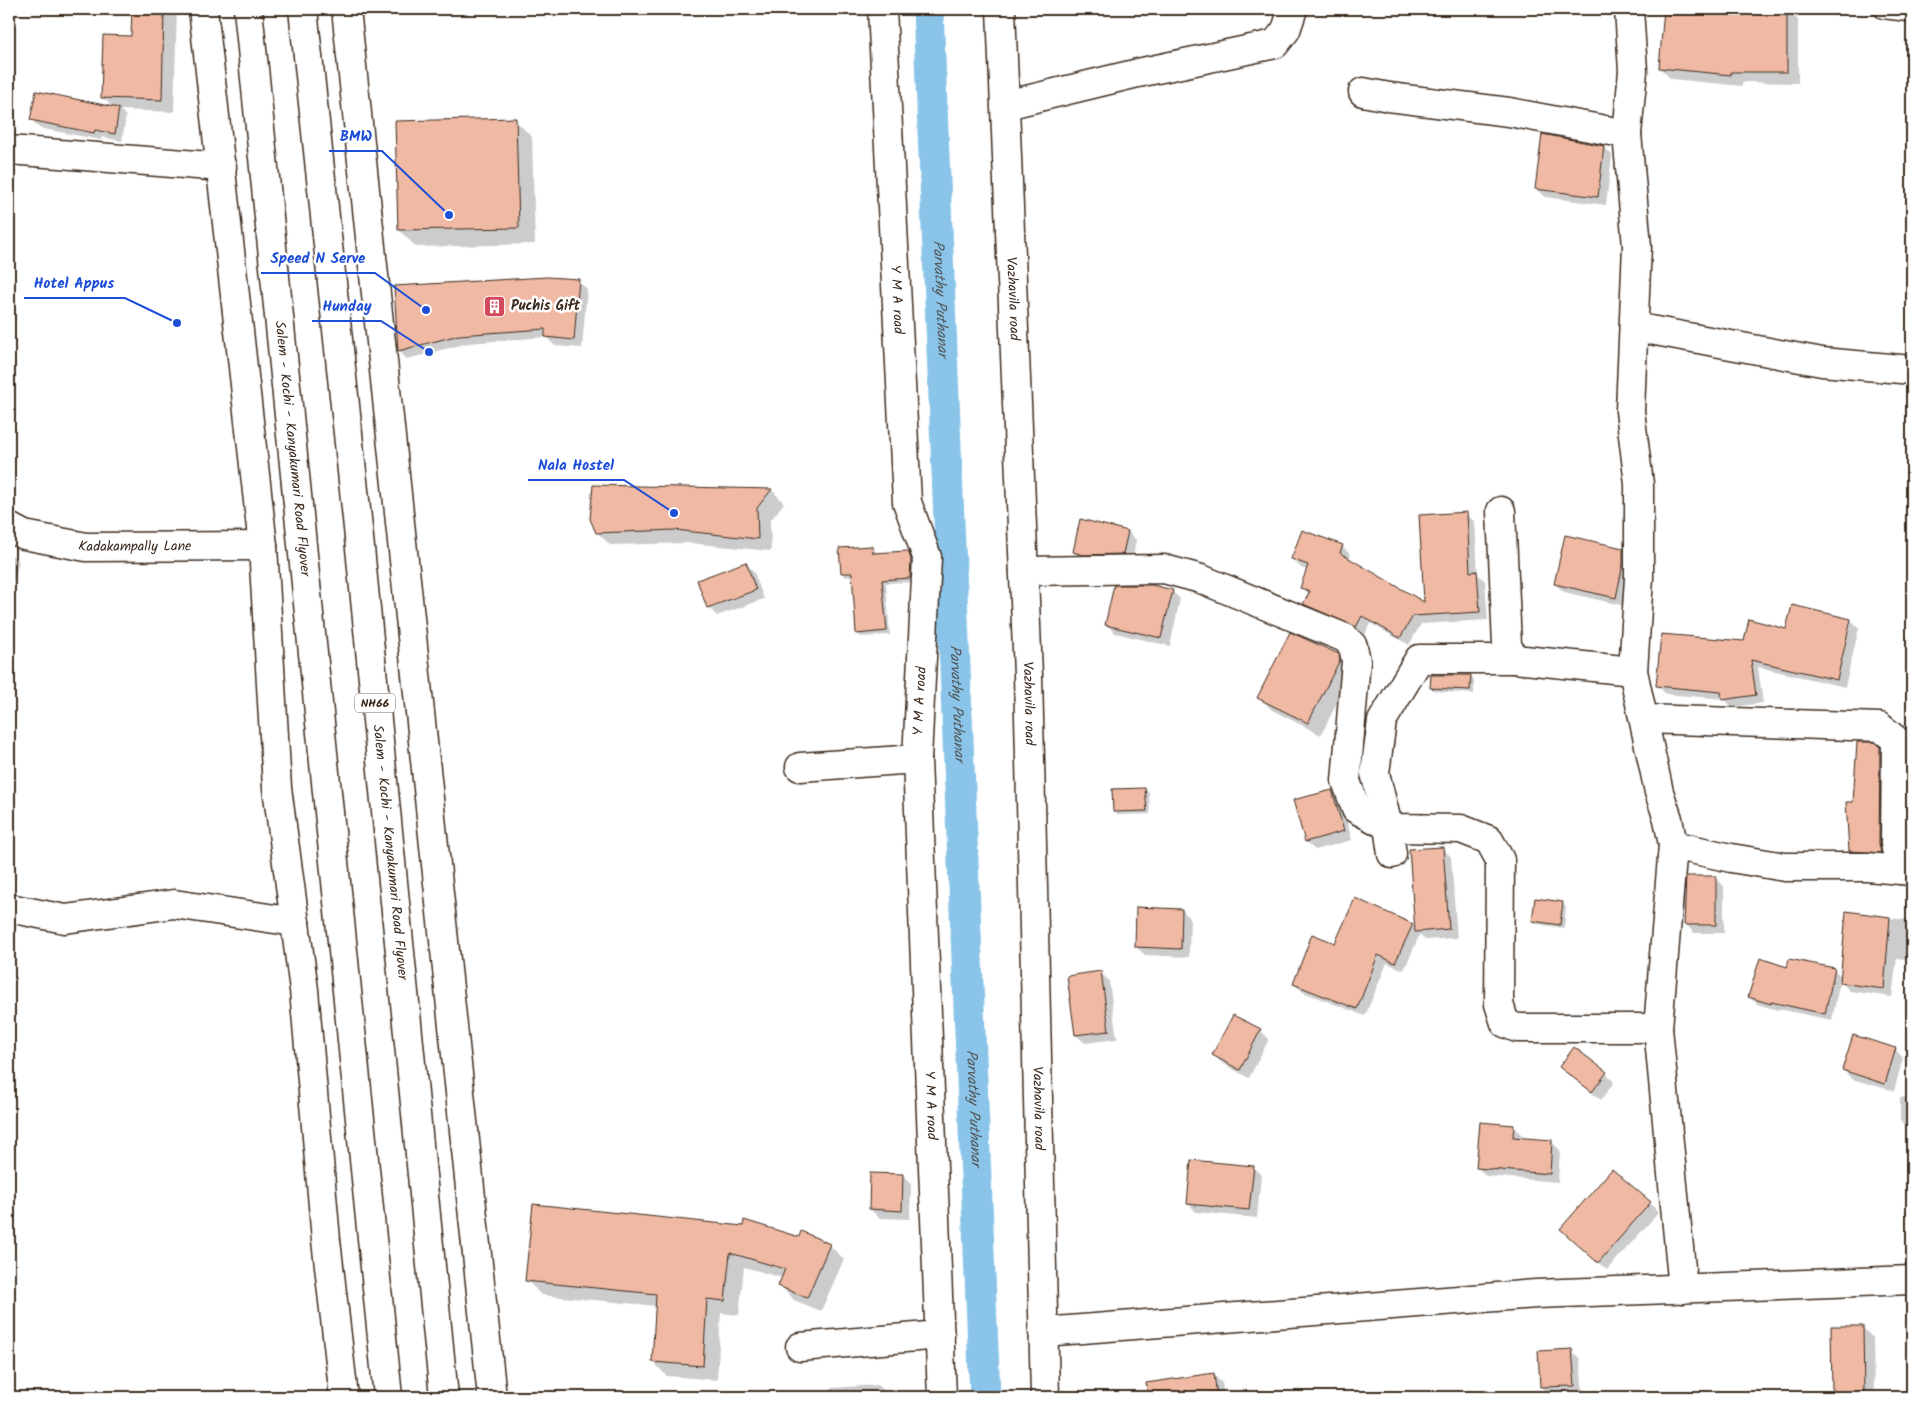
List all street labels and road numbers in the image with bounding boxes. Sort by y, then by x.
street label: Vazhavila road [1000,256,1025,342]
street label: Y M A road [884,265,910,336]
street label: Salem - Kochi - Kanyakumari Road Flyover [269,320,316,579]
street label: Kadakampally Lane [76,535,192,558]
street label: Vazhavila road [1016,661,1041,747]
street label: Y M A road [907,665,933,736]
road number: NH66 [355,694,395,712]
street label: Salem - Kochi - Kanyakumari Road Flyover [367,724,414,983]
street label: Vazhavila road [1026,1066,1050,1151]
street label: Y M A road [918,1070,943,1141]

